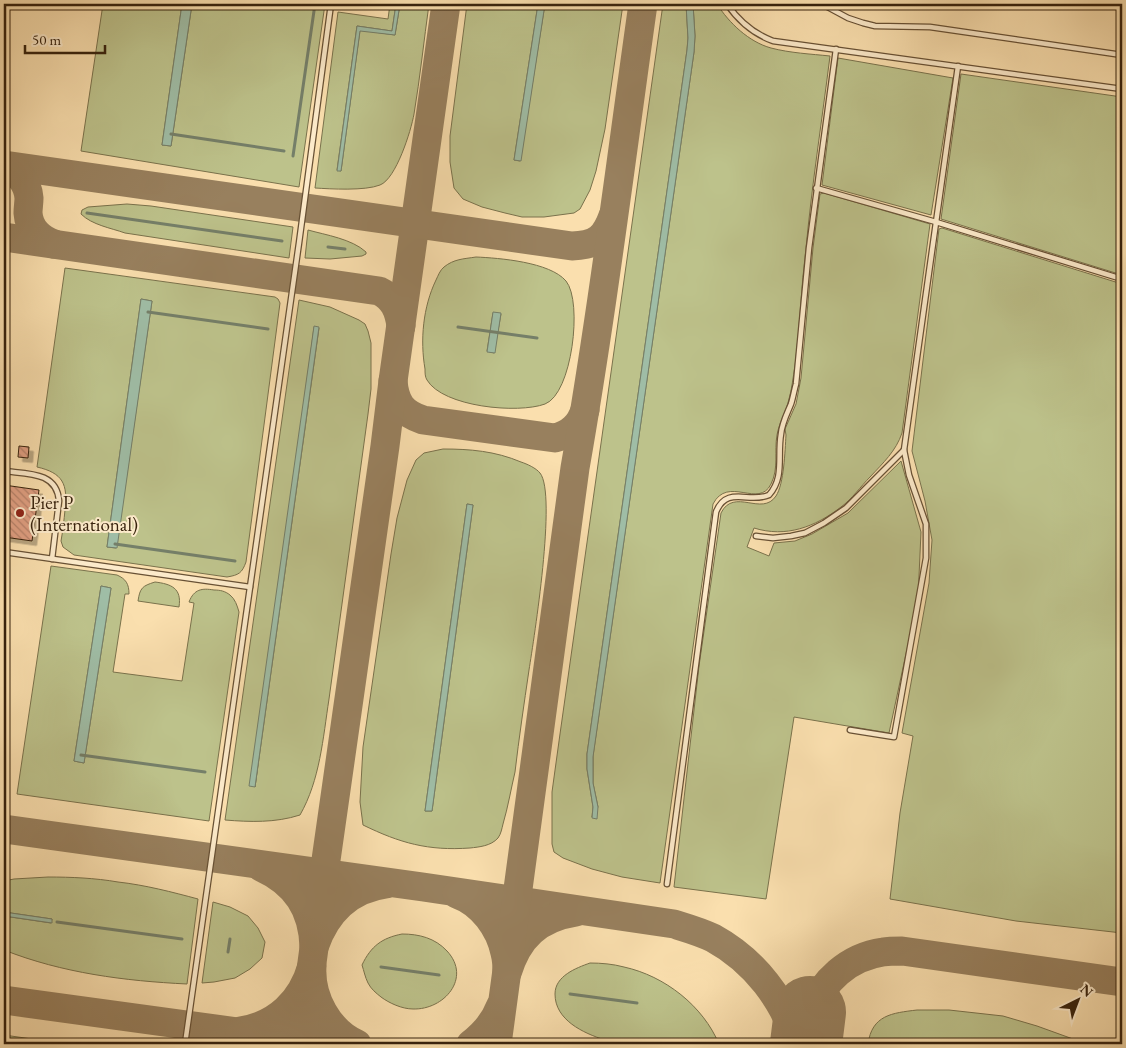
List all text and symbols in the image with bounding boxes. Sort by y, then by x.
scale bar [25,22,105,54]
text: 50 m [32,30,61,49]
place label: Pier P (International) [30,490,138,537]
marker: Pier P (International) [14,507,26,519]
north arrow [1054,976,1104,1026]
text: N [1076,980,1097,1001]

